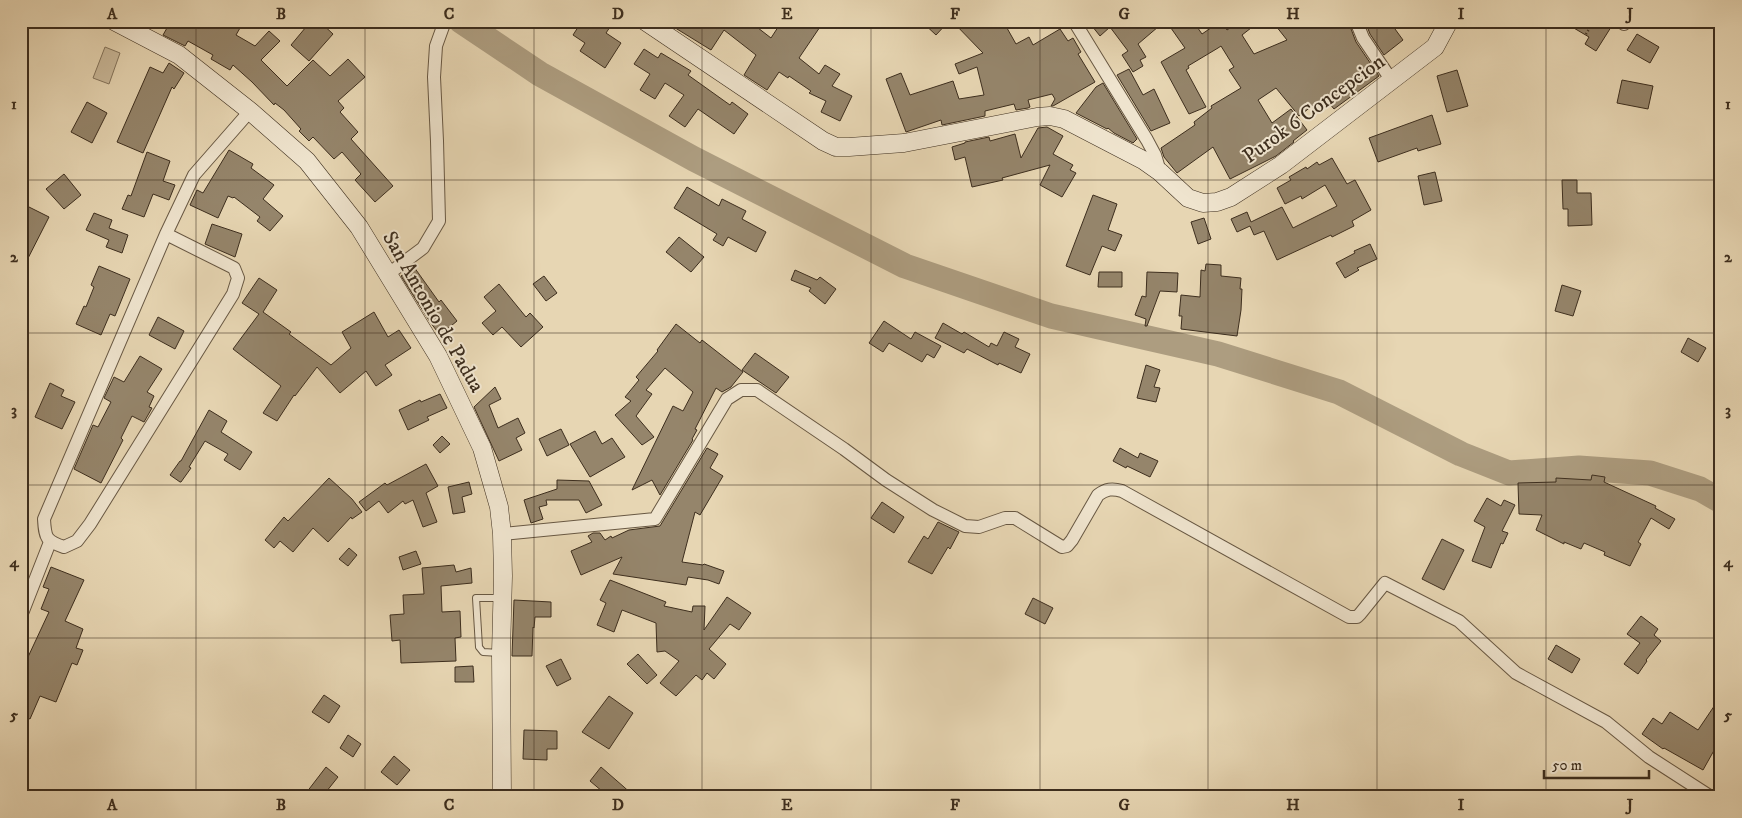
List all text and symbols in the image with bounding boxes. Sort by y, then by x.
text: A [106,4,118,24]
text: B [276,4,286,24]
text: C [444,4,454,24]
text: D [612,4,624,24]
text: E [781,4,793,24]
text: F [950,4,960,24]
text: G [1118,4,1130,24]
text: H [1286,4,1300,24]
text: I [1458,4,1465,24]
text: J [1625,4,1634,24]
street label: Purok 6 Concepcion [1238,49,1390,169]
text: 1 [11,94,17,114]
text: 1 [1725,94,1731,114]
street label: San Antonio de Padua [376,227,490,397]
text: 2 [10,247,19,267]
text: 2 [1724,247,1733,267]
text: 3 [11,400,17,420]
text: 3 [1725,400,1731,420]
text: 4 [8,552,19,572]
text: 4 [1722,552,1733,572]
text: 5 [9,705,18,725]
text: 5 [1723,705,1732,725]
scale bar [1544,748,1650,780]
text: 50 m [1552,756,1582,775]
text: A [106,795,118,815]
text: B [276,795,286,815]
text: C [444,795,454,815]
text: D [612,795,624,815]
text: E [781,795,793,815]
text: F [950,795,960,815]
text: G [1118,795,1130,815]
text: H [1286,795,1300,815]
text: I [1458,795,1465,815]
text: J [1625,795,1634,815]

